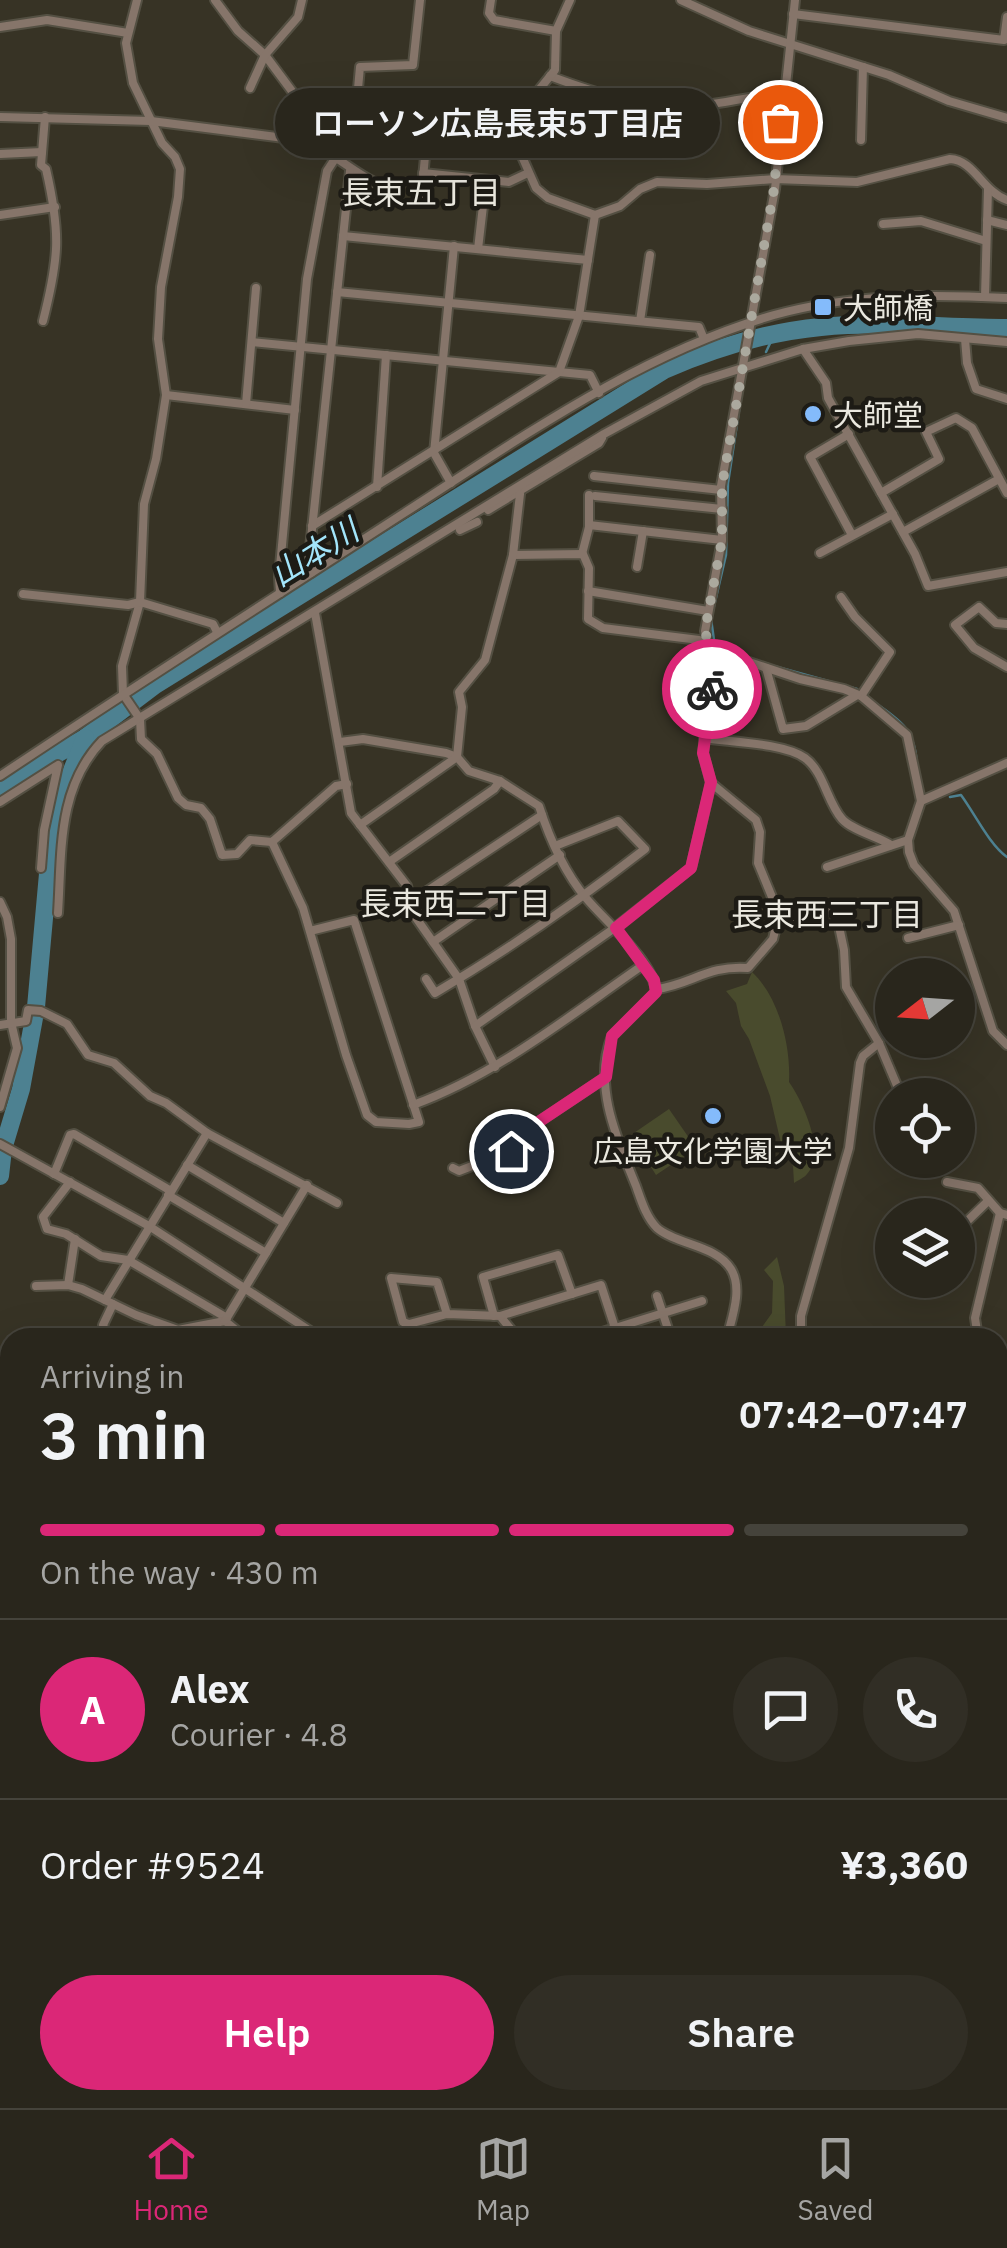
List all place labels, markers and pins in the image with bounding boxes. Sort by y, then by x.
pin [738,80,823,165]
callout: ローソン広島長束5丁目店 [275,87,720,157]
place label: 大師橋 [843,288,933,327]
marker: 大師橋 [812,296,834,318]
place label: 大師堂 [833,395,923,434]
marker: 大師堂 [802,403,824,425]
marker: 広島文化学園大学 [702,1105,724,1127]
pin [469,1109,554,1194]
place label: 広島文化学園大学 [593,1131,833,1170]

